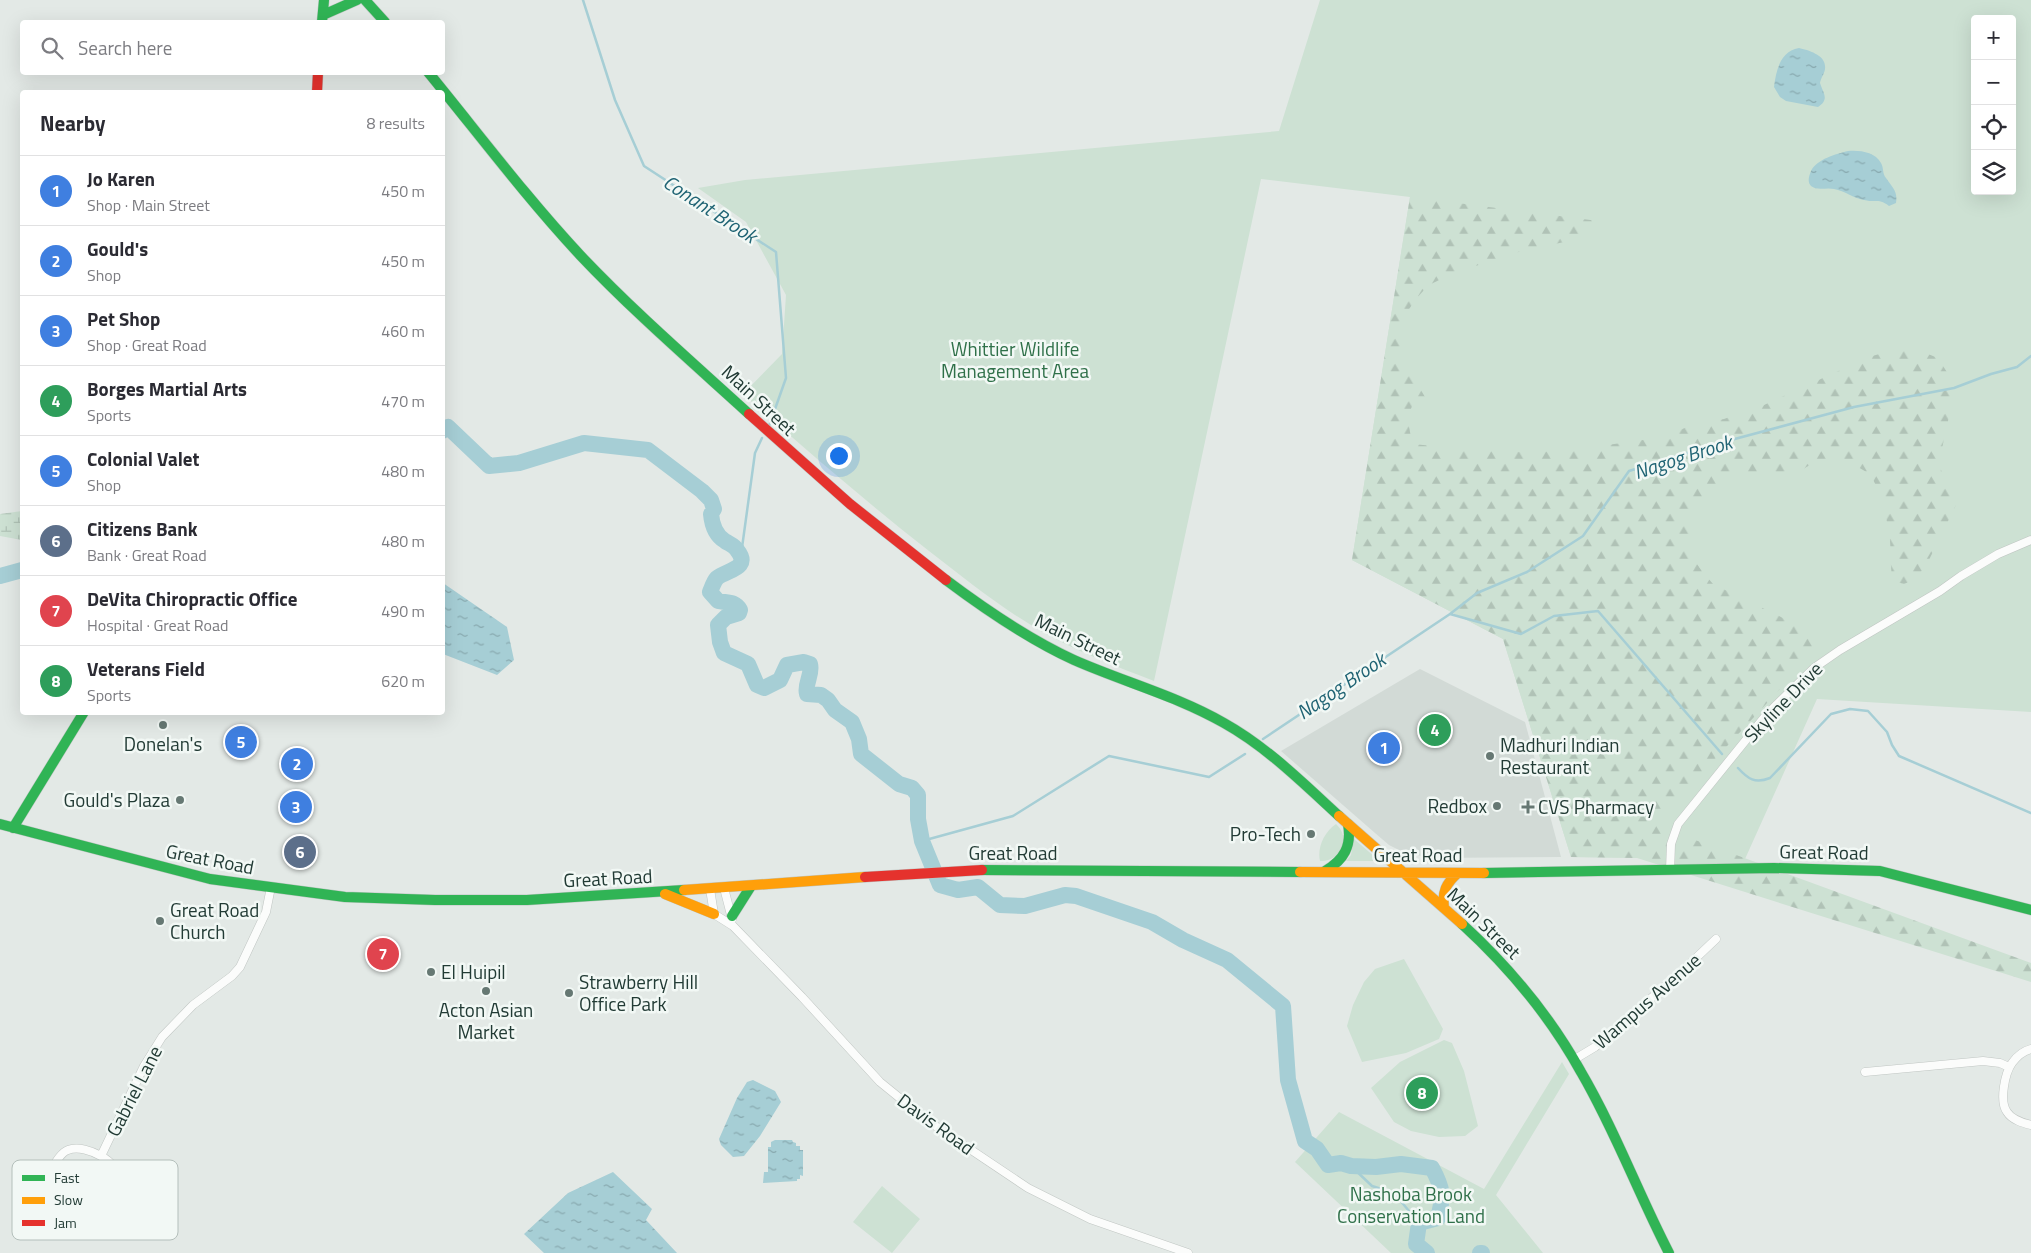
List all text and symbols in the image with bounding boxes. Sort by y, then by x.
map controls [1971,15,2016,195]
button: + [1971,15,2016,60]
search box [20,20,445,75]
text: Search here [78,33,172,62]
icon: search [38,34,66,62]
button: − [1971,60,2016,105]
button: locate [1971,105,2016,150]
text: Nearby [40,107,105,139]
text: 8 results [366,111,425,135]
button: layers [1971,150,2016,195]
text: Jo Karen [87,164,155,193]
water label: Conant Brook [657,167,765,252]
text: 1 [52,179,60,203]
text: 450 m [381,179,425,203]
text: Shop · Main Street [87,193,210,217]
text: Gould's [87,234,148,263]
text: 2 [52,249,60,273]
text: 450 m [381,249,425,273]
text: Shop [87,263,121,287]
text: Pet Shop [87,304,160,333]
text: 3 [52,319,60,343]
text: 460 m [381,319,425,343]
text: Shop · Great Road [87,333,207,357]
park label: Whittier Wildlife Management Area [941,334,1089,385]
street label: Main Street [715,357,803,442]
text: Borges Martial Arts [87,374,247,403]
text: 4 [52,389,60,413]
text: 470 m [381,389,425,413]
text: Sports [87,403,131,427]
water label: Nagog Brook [1630,425,1738,487]
your location [826,443,852,469]
text: Colonial Valet [87,444,199,473]
text: 5 [52,459,60,483]
text: 480 m [381,459,425,483]
text: Shop [87,473,121,497]
text: Citizens Bank [87,514,198,543]
text: 6 [52,529,60,553]
text: 480 m [381,529,425,553]
text: Bank · Great Road [87,543,207,567]
text: DeVita Chiropractic Office [87,584,297,613]
text: 7 [52,599,60,623]
text: 490 m [381,599,425,623]
street label: Main Street [1030,605,1127,672]
text: Hospital · Great Road [87,613,229,637]
water label: Nagog Brook [1290,643,1393,727]
text: Veterans Field [87,654,205,683]
street label: Skyline Drive [1737,655,1829,749]
text: 8 [52,669,60,693]
text: 620 m [381,669,425,693]
text: Sports [87,683,131,707]
pin: 4 [1419,711,1451,749]
marker: Donelan's [157,719,169,731]
pin: 5 [225,723,257,761]
place label: Donelan's [124,729,202,758]
pin: 1 [1368,729,1400,767]
place label: Madhuri Indian Restaurant [1500,730,1620,781]
pin: 2 [281,745,313,783]
marker: Madhuri Indian Restaurant [1484,750,1496,762]
place label: Gould's Plaza [64,785,170,814]
pin: 3 [280,788,312,826]
place label: Redbox [1427,791,1487,820]
place label: CVS Pharmacy [1538,792,1654,821]
marker: Gould's Plaza [174,794,186,806]
marker: Redbox [1491,800,1503,812]
marker: CVS Pharmacy [1522,801,1534,813]
place label: Pro-Tech [1230,819,1301,848]
marker: Pro-Tech [1305,828,1317,840]
pin: 6 [284,833,316,871]
street label: Great Road [164,836,257,881]
street label: Great Road [1779,836,1869,867]
street label: Great Road [968,838,1058,867]
street label: Great Road [1373,840,1463,869]
street label: Great Road [563,861,653,894]
street label: Main Street [1441,880,1528,966]
place label: Great Road Church [170,895,259,946]
marker: Great Road Church [154,915,166,927]
pin: 7 [367,935,399,973]
street label: Wampus Avenue [1586,946,1707,1056]
place label: El Huipil [441,957,506,986]
marker: El Huipil [425,966,437,978]
place label: Strawberry Hill Office Park [579,967,698,1018]
marker: Acton Asian Market [480,985,492,997]
marker: Strawberry Hill Office Park [563,987,575,999]
place label: Acton Asian Market [439,995,533,1046]
street label: Gabriel Lane [98,1040,169,1141]
pin: 8 [1406,1074,1438,1112]
street label: Davis Road [892,1086,981,1162]
legend [12,1160,178,1240]
text: Fast [54,1167,79,1188]
park label: Nashoba Brook Conservation Land [1337,1179,1485,1230]
text: Slow [54,1189,83,1210]
text: Jam [54,1212,77,1233]

